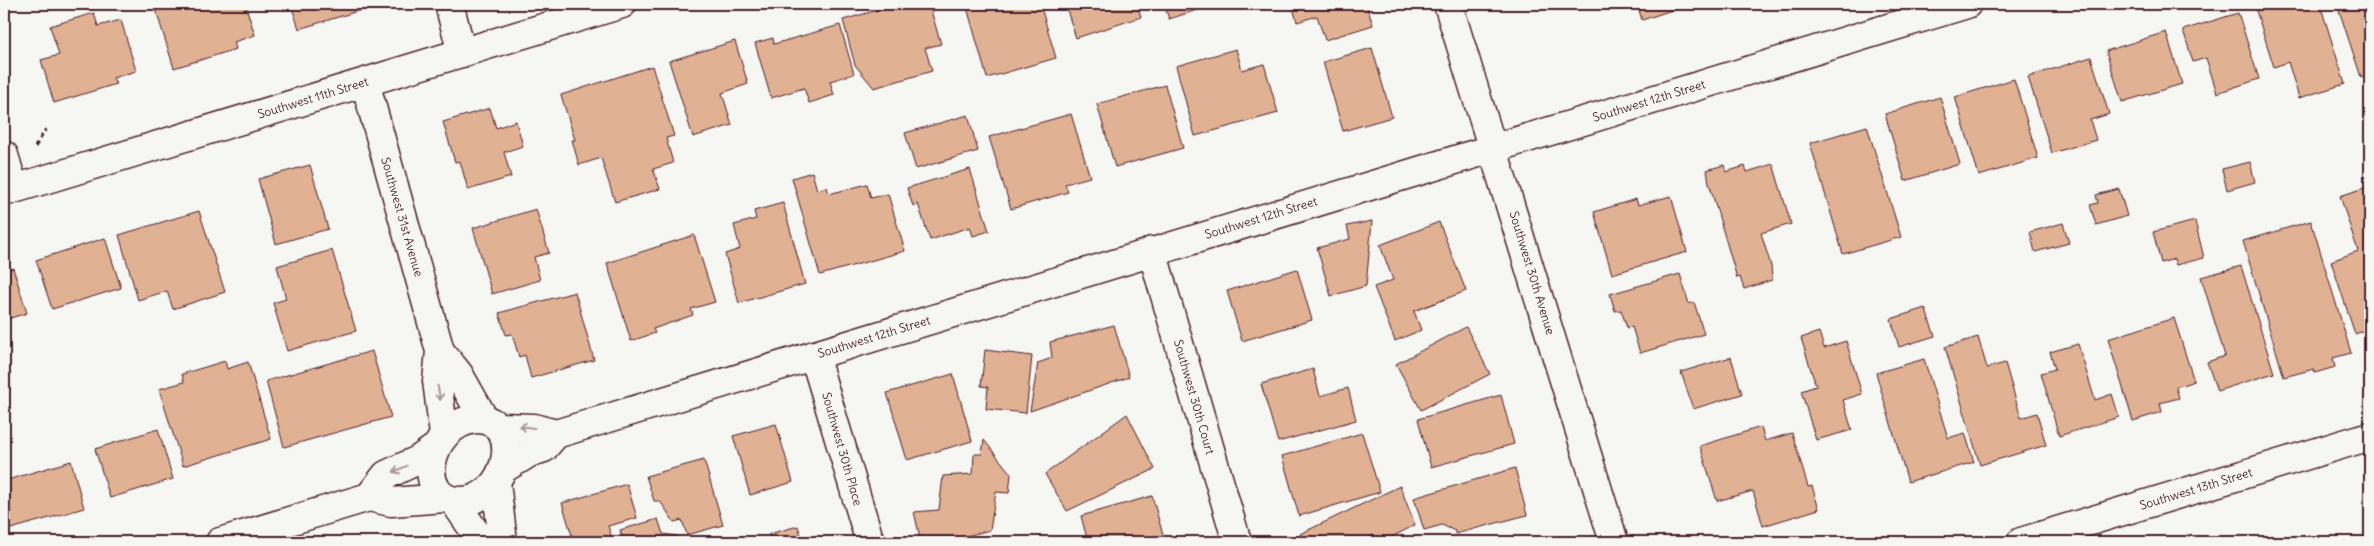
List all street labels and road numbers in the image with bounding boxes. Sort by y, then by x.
street label: Southwest 11th Street [256,74,370,121]
street label: Southwest 12th Street [1591,76,1707,125]
street label: Southwest 31st Avenue [378,155,427,278]
street label: Southwest 12th Street [1203,193,1319,242]
street label: Southwest 30th Avenue [1507,209,1558,336]
street label: Southwest 12th Street [816,312,932,361]
street label: Southwest 30th Court [1171,338,1218,456]
street label: Southwest 30th Place [819,390,866,507]
street label: Southwest 13th Street [2138,464,2254,513]

